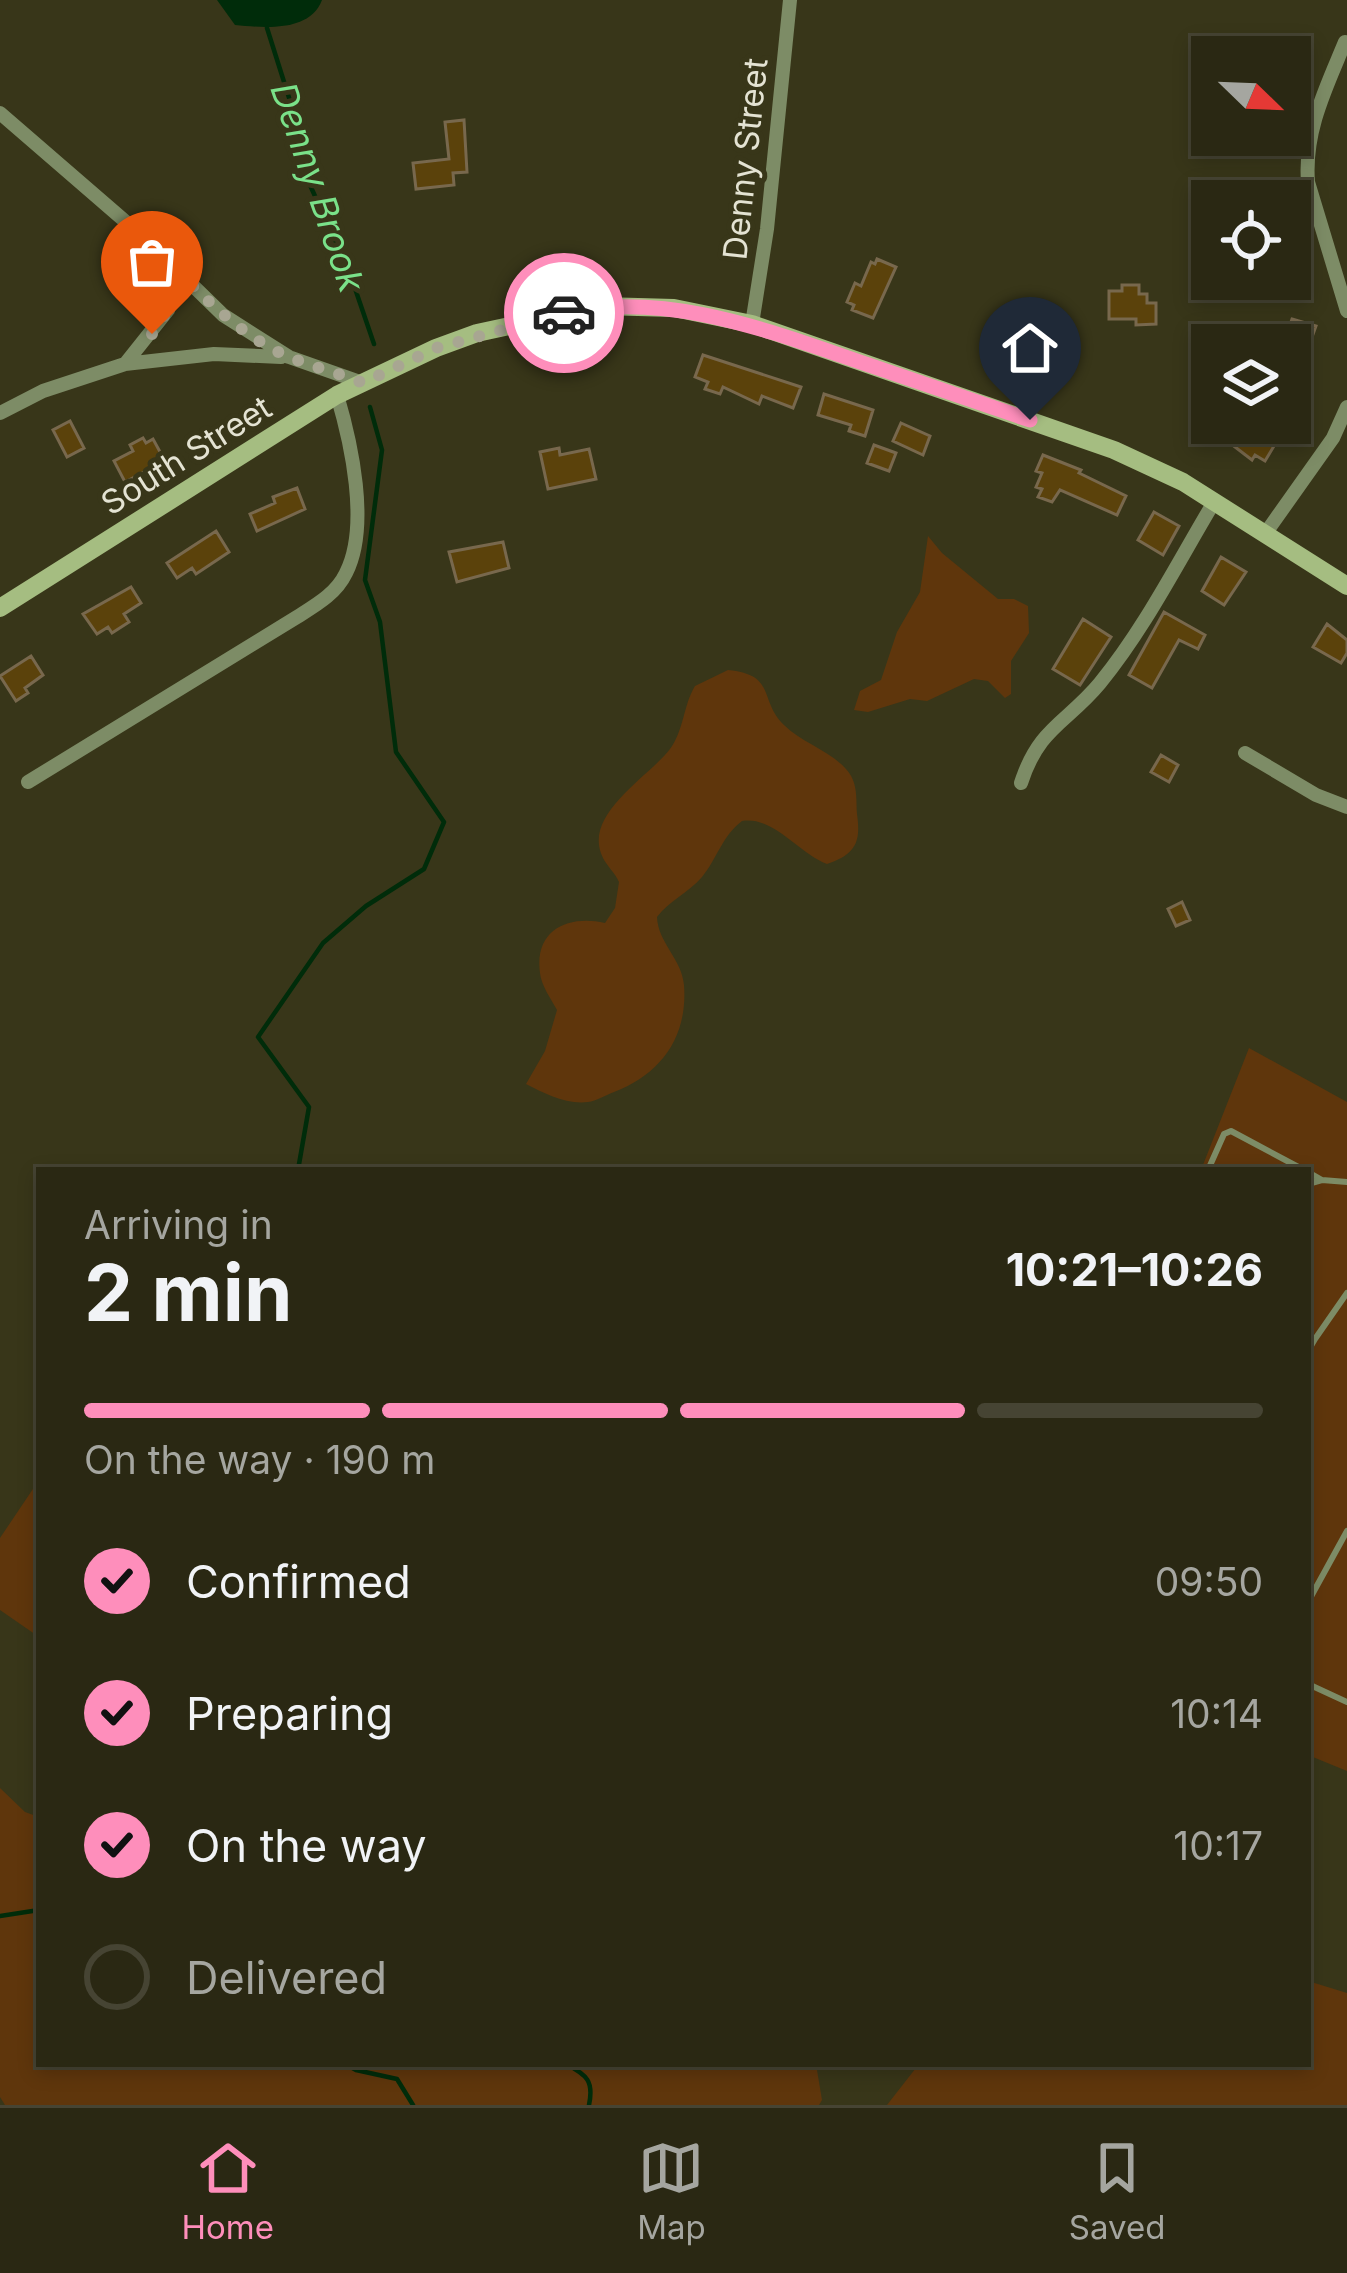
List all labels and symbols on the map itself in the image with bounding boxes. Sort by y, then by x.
north arrow [1191,36,1311,156]
street label: Denny Street [715,56,775,262]
water label: Denny Brook [262,76,375,299]
pin [101,211,203,334]
courier [504,253,624,373]
pin [979,297,1081,420]
street label: South Street [93,387,279,523]

